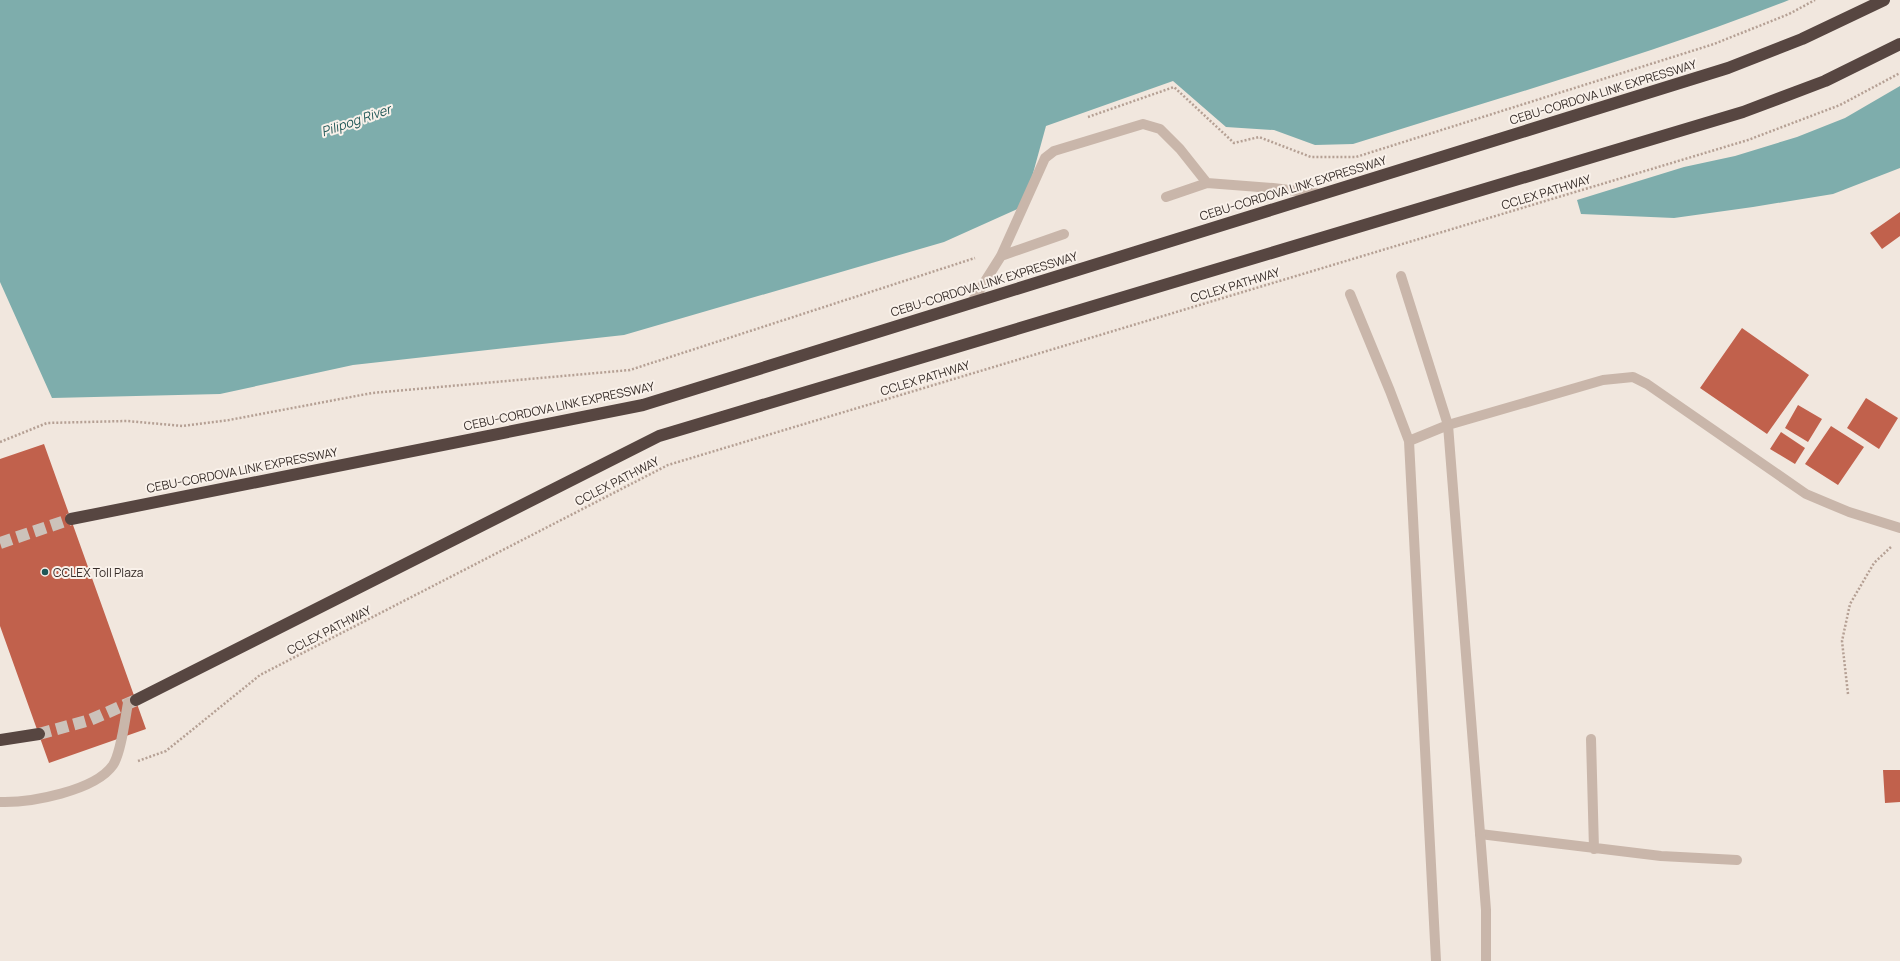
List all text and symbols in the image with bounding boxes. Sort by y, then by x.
street label: CEBU-CORDOVA LINK EXPRESSWAY [1508,55,1699,129]
water label: Pilipog River [319,99,395,140]
street label: CEBU-CORDOVA LINK EXPRESSWAY [1198,151,1389,225]
street label: CCLEX PATHWAY [1499,170,1593,214]
street label: CEBU-CORDOVA LINK EXPRESSWAY [889,247,1080,321]
street label: CCLEX PATHWAY [1188,263,1282,307]
street label: CCLEX PATHWAY [878,356,972,400]
street label: CEBU-CORDOVA LINK EXPRESSWAY [462,377,656,435]
street label: CEBU-CORDOVA LINK EXPRESSWAY [145,443,339,497]
street label: CCLEX PATHWAY [572,452,662,510]
place label: CCLEX Toll Plaza [53,564,144,581]
marker: CCLEX Toll Plaza [40,567,50,577]
street label: CCLEX PATHWAY [284,601,374,659]

